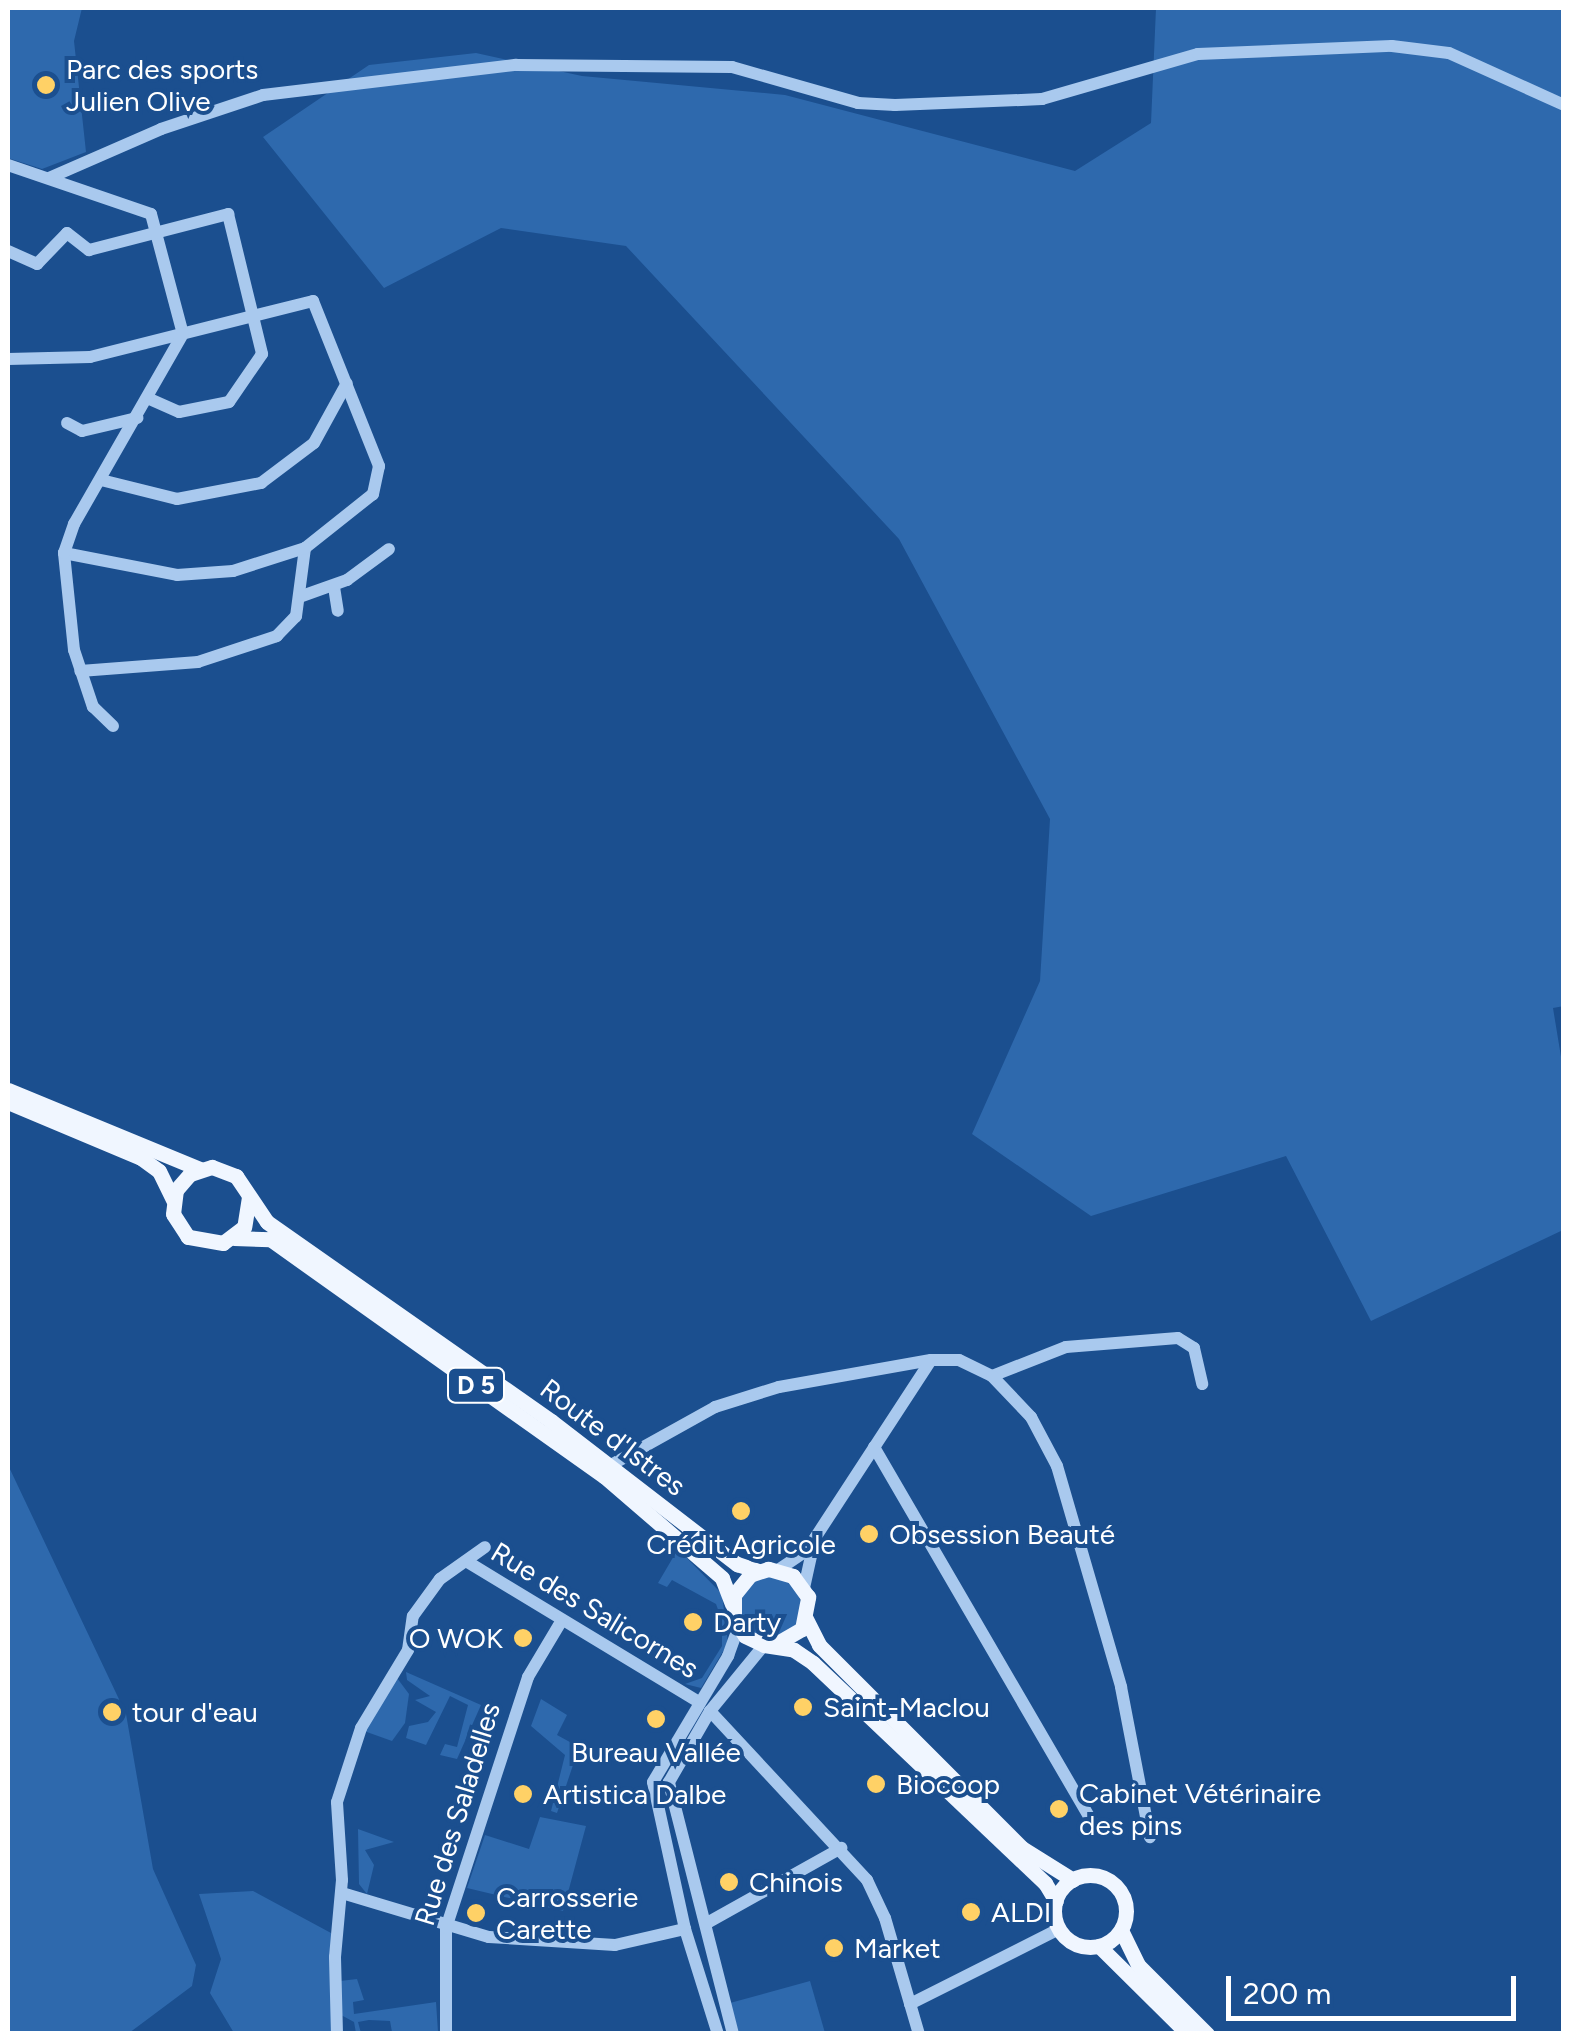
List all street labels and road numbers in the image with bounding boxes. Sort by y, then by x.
road number: D 5 [446,1365,506,1405]
street label: Route d'Istres [534,1371,692,1503]
street label: Rue des Salicornes [485,1535,705,1685]
street label: Rue des Saladelles [407,1699,507,1929]

